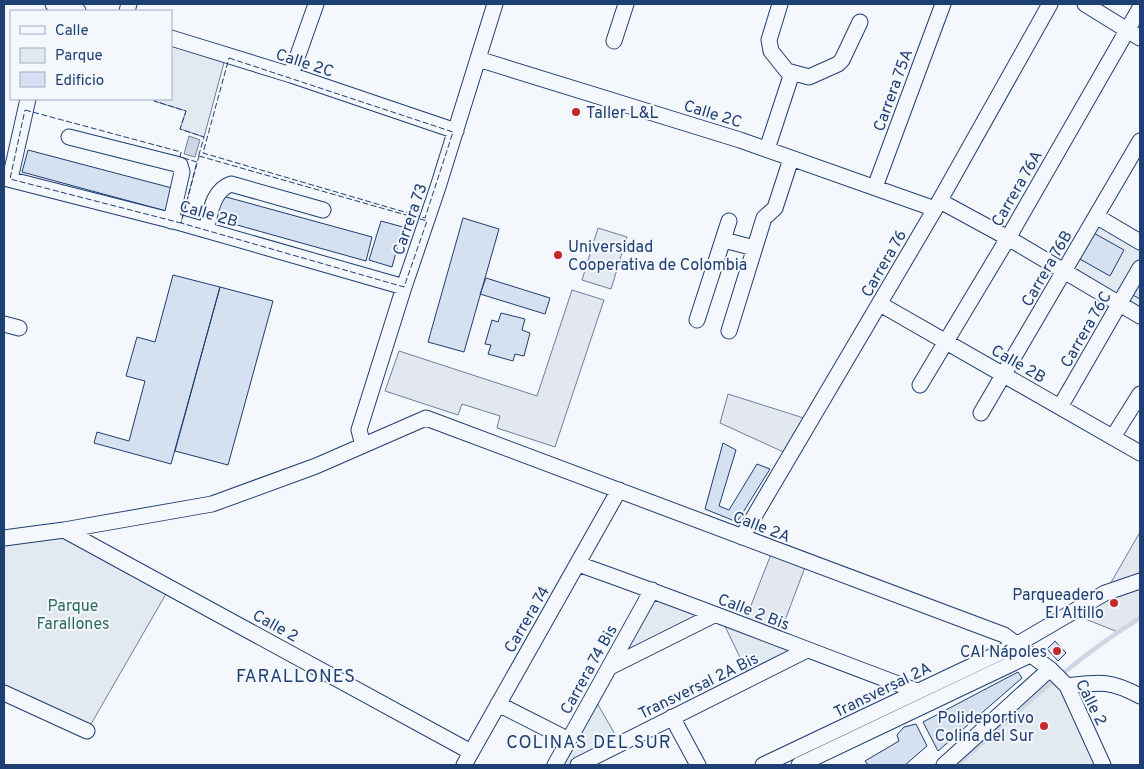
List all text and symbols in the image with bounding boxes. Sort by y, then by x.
legend [10,10,172,100]
text: Calle [55,22,89,41]
street label: Calle 2C [273,45,336,83]
text: Parque [55,47,103,66]
street label: Carrera 75A [870,47,918,135]
text: Edificio [55,72,104,91]
street label: Calle 2C [681,97,744,133]
place label: Taller L&L [586,104,659,124]
marker: Taller L&L [570,106,582,118]
street label: Carrera 76A [988,147,1048,231]
street label: Carrera 73 [389,181,433,258]
street label: Calle 2B [177,197,240,233]
street label: Carrera 76 [858,227,912,301]
street label: Carrera 76B [1018,227,1078,311]
place label: Universidad Cooperativa de Colombia [568,238,747,276]
marker: Universidad Cooperativa de Colombia [552,249,564,261]
street label: Carrera 76C [1057,288,1117,372]
street label: Calle 2B [987,341,1049,388]
street label: Calle 2A [730,508,793,548]
street label: Carrera 74 [501,583,555,657]
place label: Parqueadero El Altillo [1012,586,1104,624]
street label: Calle 2 Bis [715,590,792,636]
park label: Parque Farallones [36,597,110,635]
marker: Parqueadero El Altillo [1108,597,1120,609]
street label: Calle 2 [249,606,301,647]
street label: Carrera 74 Bis [557,622,623,718]
place label: CAI Nápoles [960,643,1047,663]
marker: CAI Nápoles [1051,645,1063,657]
street label: Transversal 2A Bis [636,649,762,725]
street label: Transversal 2A [831,659,935,723]
district label: FARALLONES [236,666,356,689]
street label: Calle 2 [1070,676,1110,729]
place label: Polideportivo Colina del Sur [935,709,1034,747]
marker: Polideportivo Colina del Sur [1038,720,1050,732]
district label: COLINAS DEL SUR [506,732,672,755]

